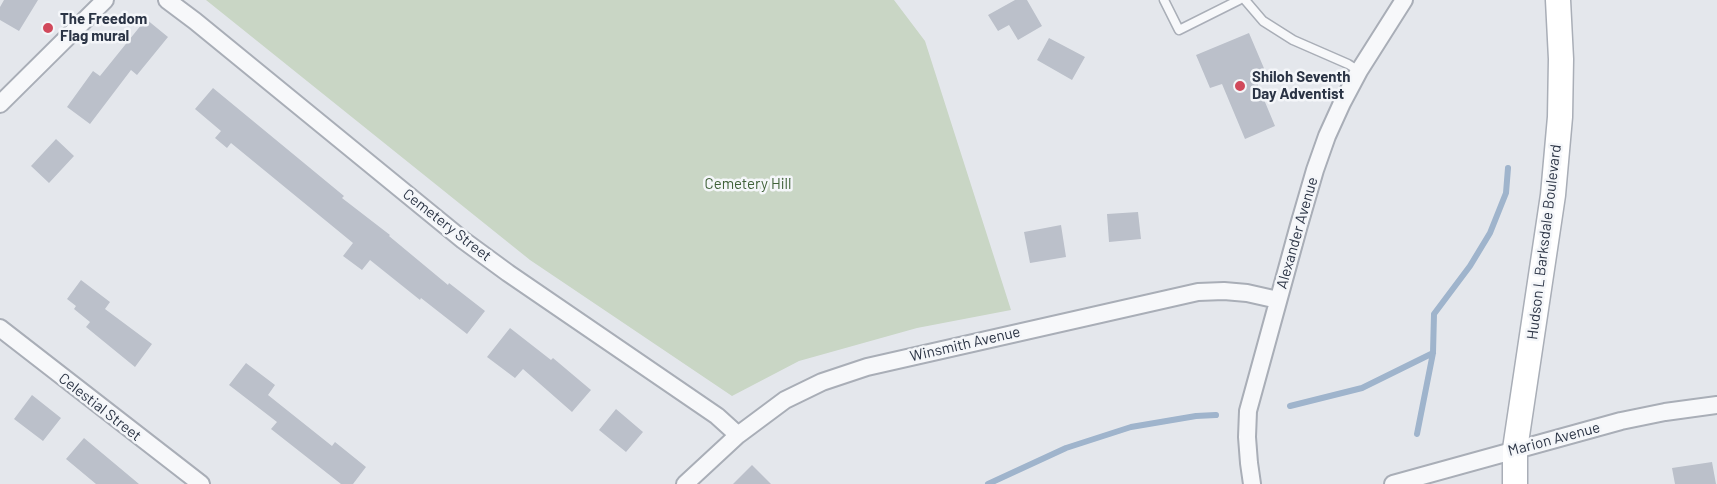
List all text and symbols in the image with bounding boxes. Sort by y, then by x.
place label: The Freedom Flag mural [60,10,147,45]
marker: The Freedom Flag mural [41,21,55,35]
place label: Shiloh Seventh Day Adventist [1252,68,1350,103]
marker: Shiloh Seventh Day Adventist [1233,79,1247,93]
street label: Hudson L Barksdale Boulevard [1523,143,1565,341]
park label: Cemetery Hill [705,175,791,193]
street label: Alexander Avenue [1272,175,1322,291]
street label: Cemetery Street [399,185,495,265]
street label: Winsmith Avenue [908,323,1022,365]
street label: Celestial Street [55,369,145,445]
street label: Marion Avenue [1506,418,1602,460]

